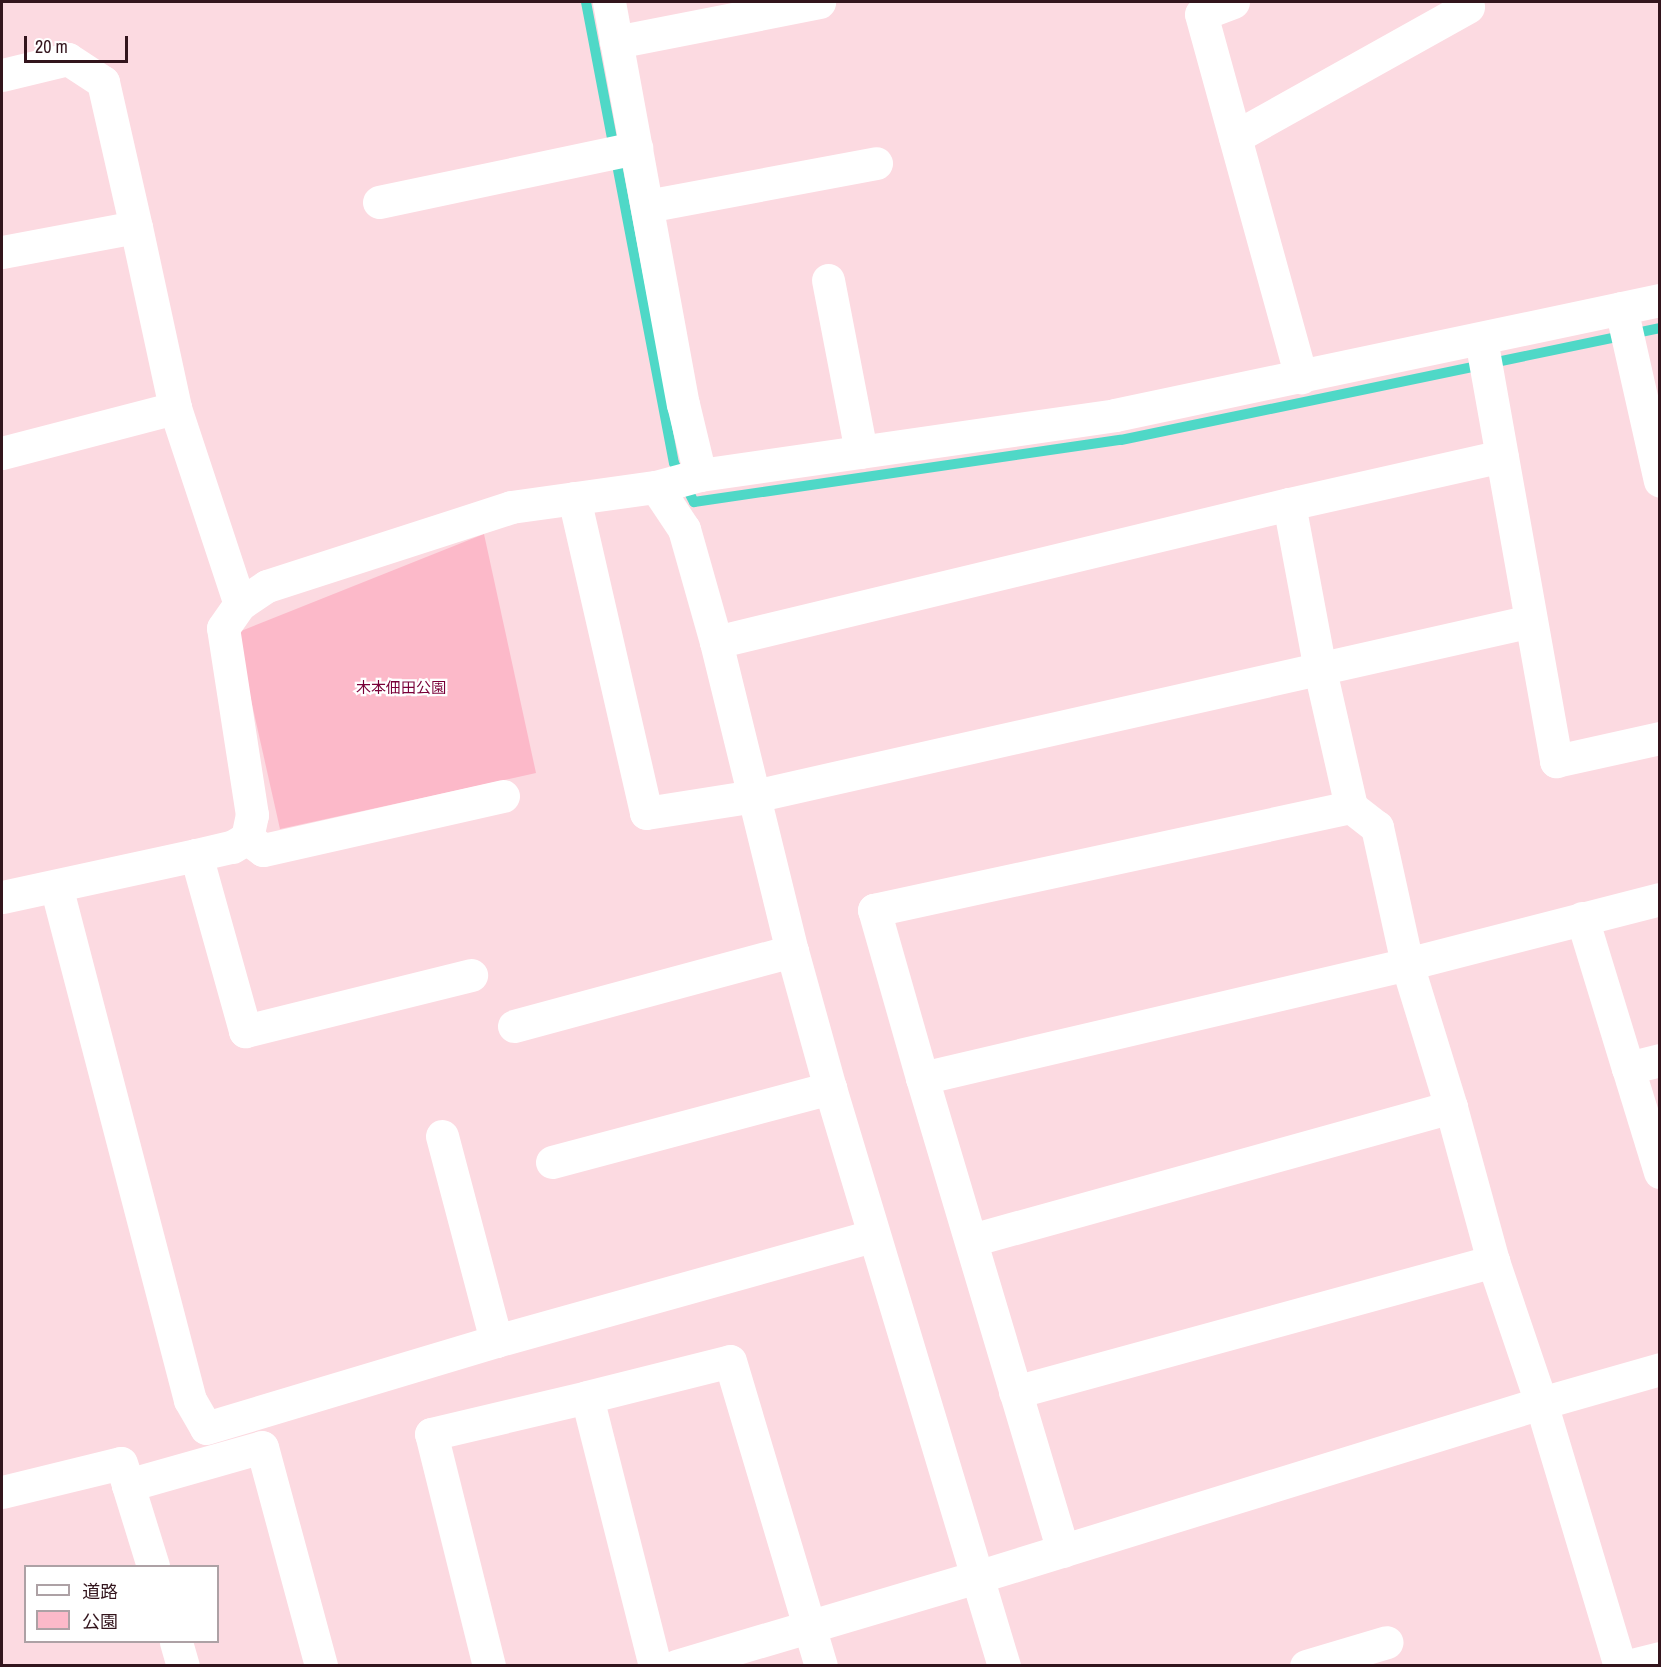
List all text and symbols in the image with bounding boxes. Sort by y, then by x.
scale bar [27,24,130,62]
text: 20 m [35,34,68,59]
park label: 木本佃田公園 [356,679,446,697]
legend [24,1565,219,1643]
text: 道路 [82,1579,118,1604]
text: 公園 [82,1609,118,1634]

